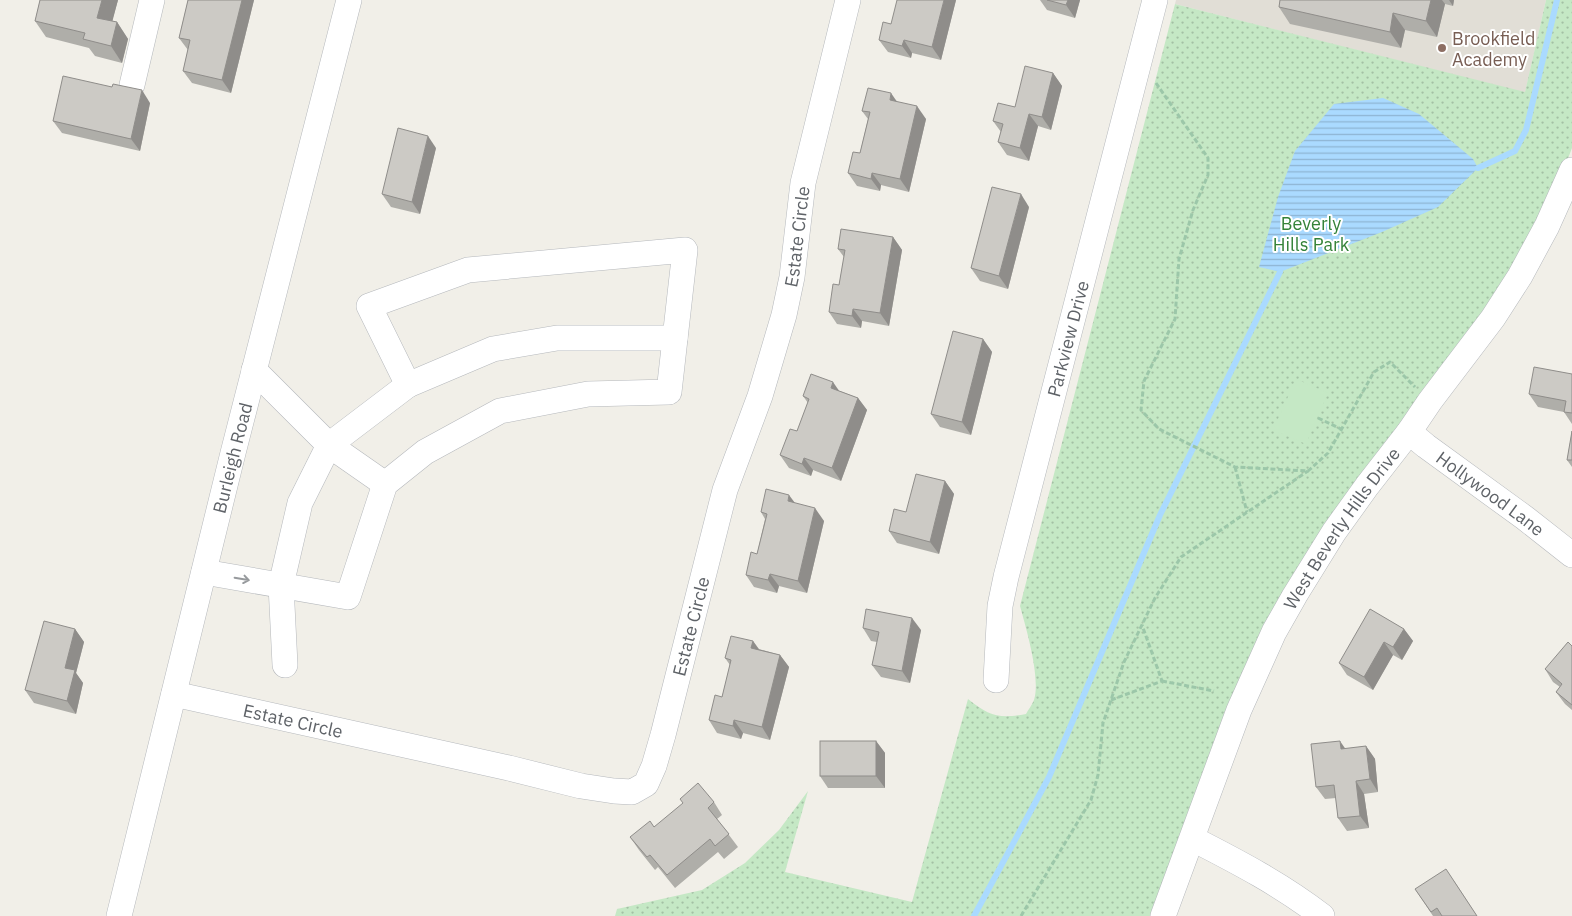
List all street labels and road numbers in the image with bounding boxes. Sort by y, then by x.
street label: Estate Circle [779,185,814,289]
street label: Parkview Drive [1042,278,1094,399]
street label: Burleigh Road [207,400,257,515]
street label: West Beverly Hills Drive [1278,442,1405,613]
street label: Hollywood Lane [1432,446,1549,541]
street label: Estate Circle [667,574,714,678]
street label: Estate Circle [241,698,345,743]

